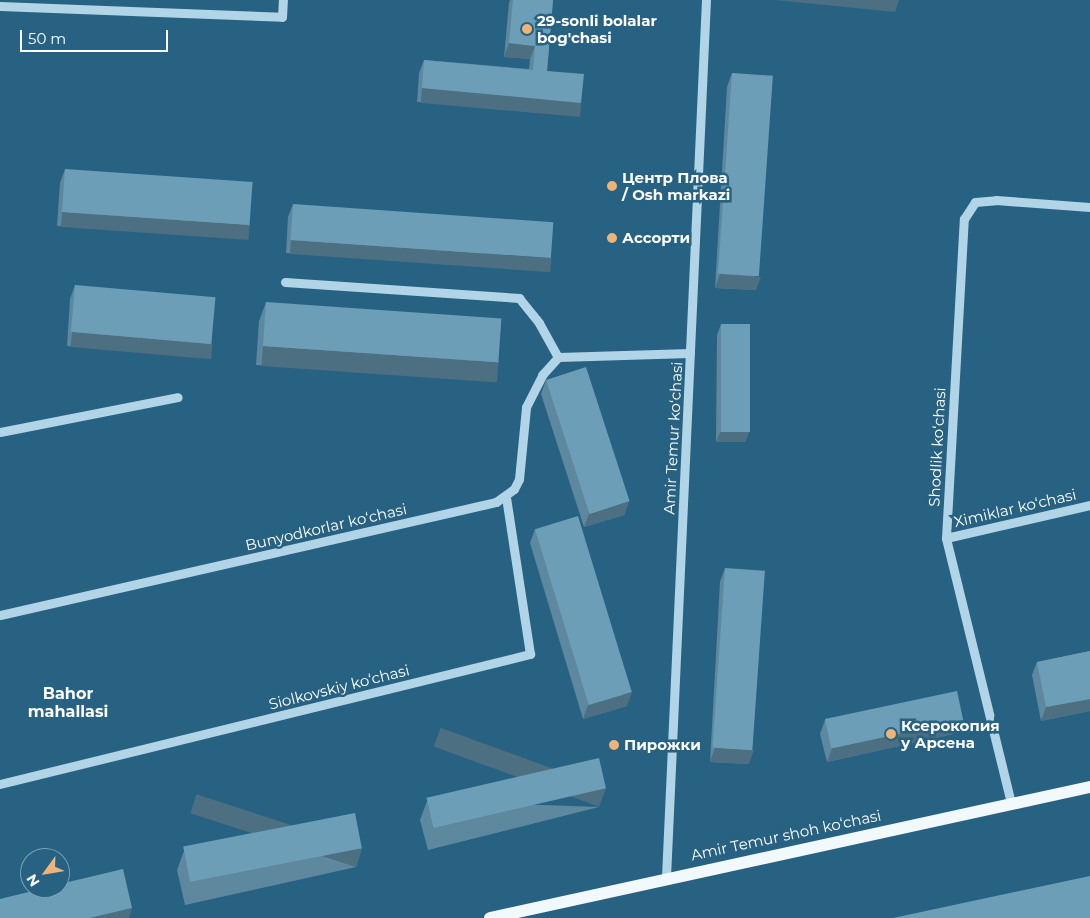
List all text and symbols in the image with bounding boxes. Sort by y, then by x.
place label: 29-sonli bolalar bog'chasi [537,11,657,46]
scale bar [22,20,170,52]
marker: 29-sonli bolalar bog'chasi [521,23,533,35]
text: 50 m [28,29,66,48]
place label: Центр Плова / Osh markazi [622,168,730,203]
marker: Центр Плова / Osh markazi [606,180,618,192]
place label: Ассорти [622,229,690,247]
marker: Ассорти [606,232,618,244]
street label: Amir Temur ko‘chasi [660,361,686,515]
street label: Shodlik ko‘chasi [925,387,949,507]
street label: Ximiklar ko‘chasi [952,485,1078,531]
street label: Bunyodkorlar ko‘chasi [244,500,408,554]
street label: Siolkovskiy ko‘chasi [267,661,411,713]
district label: Bahor mahallasi [28,684,108,722]
place label: Ксерокопия у Арсена [901,716,1000,751]
marker: Ксерокопия у Арсена [885,728,897,740]
place label: Пирожки [624,736,701,754]
marker: Пирожки [608,739,620,751]
street label: Amir Temur shoh ko‘chasi [689,806,883,864]
north arrow [20,848,70,898]
text: N [22,871,44,890]

